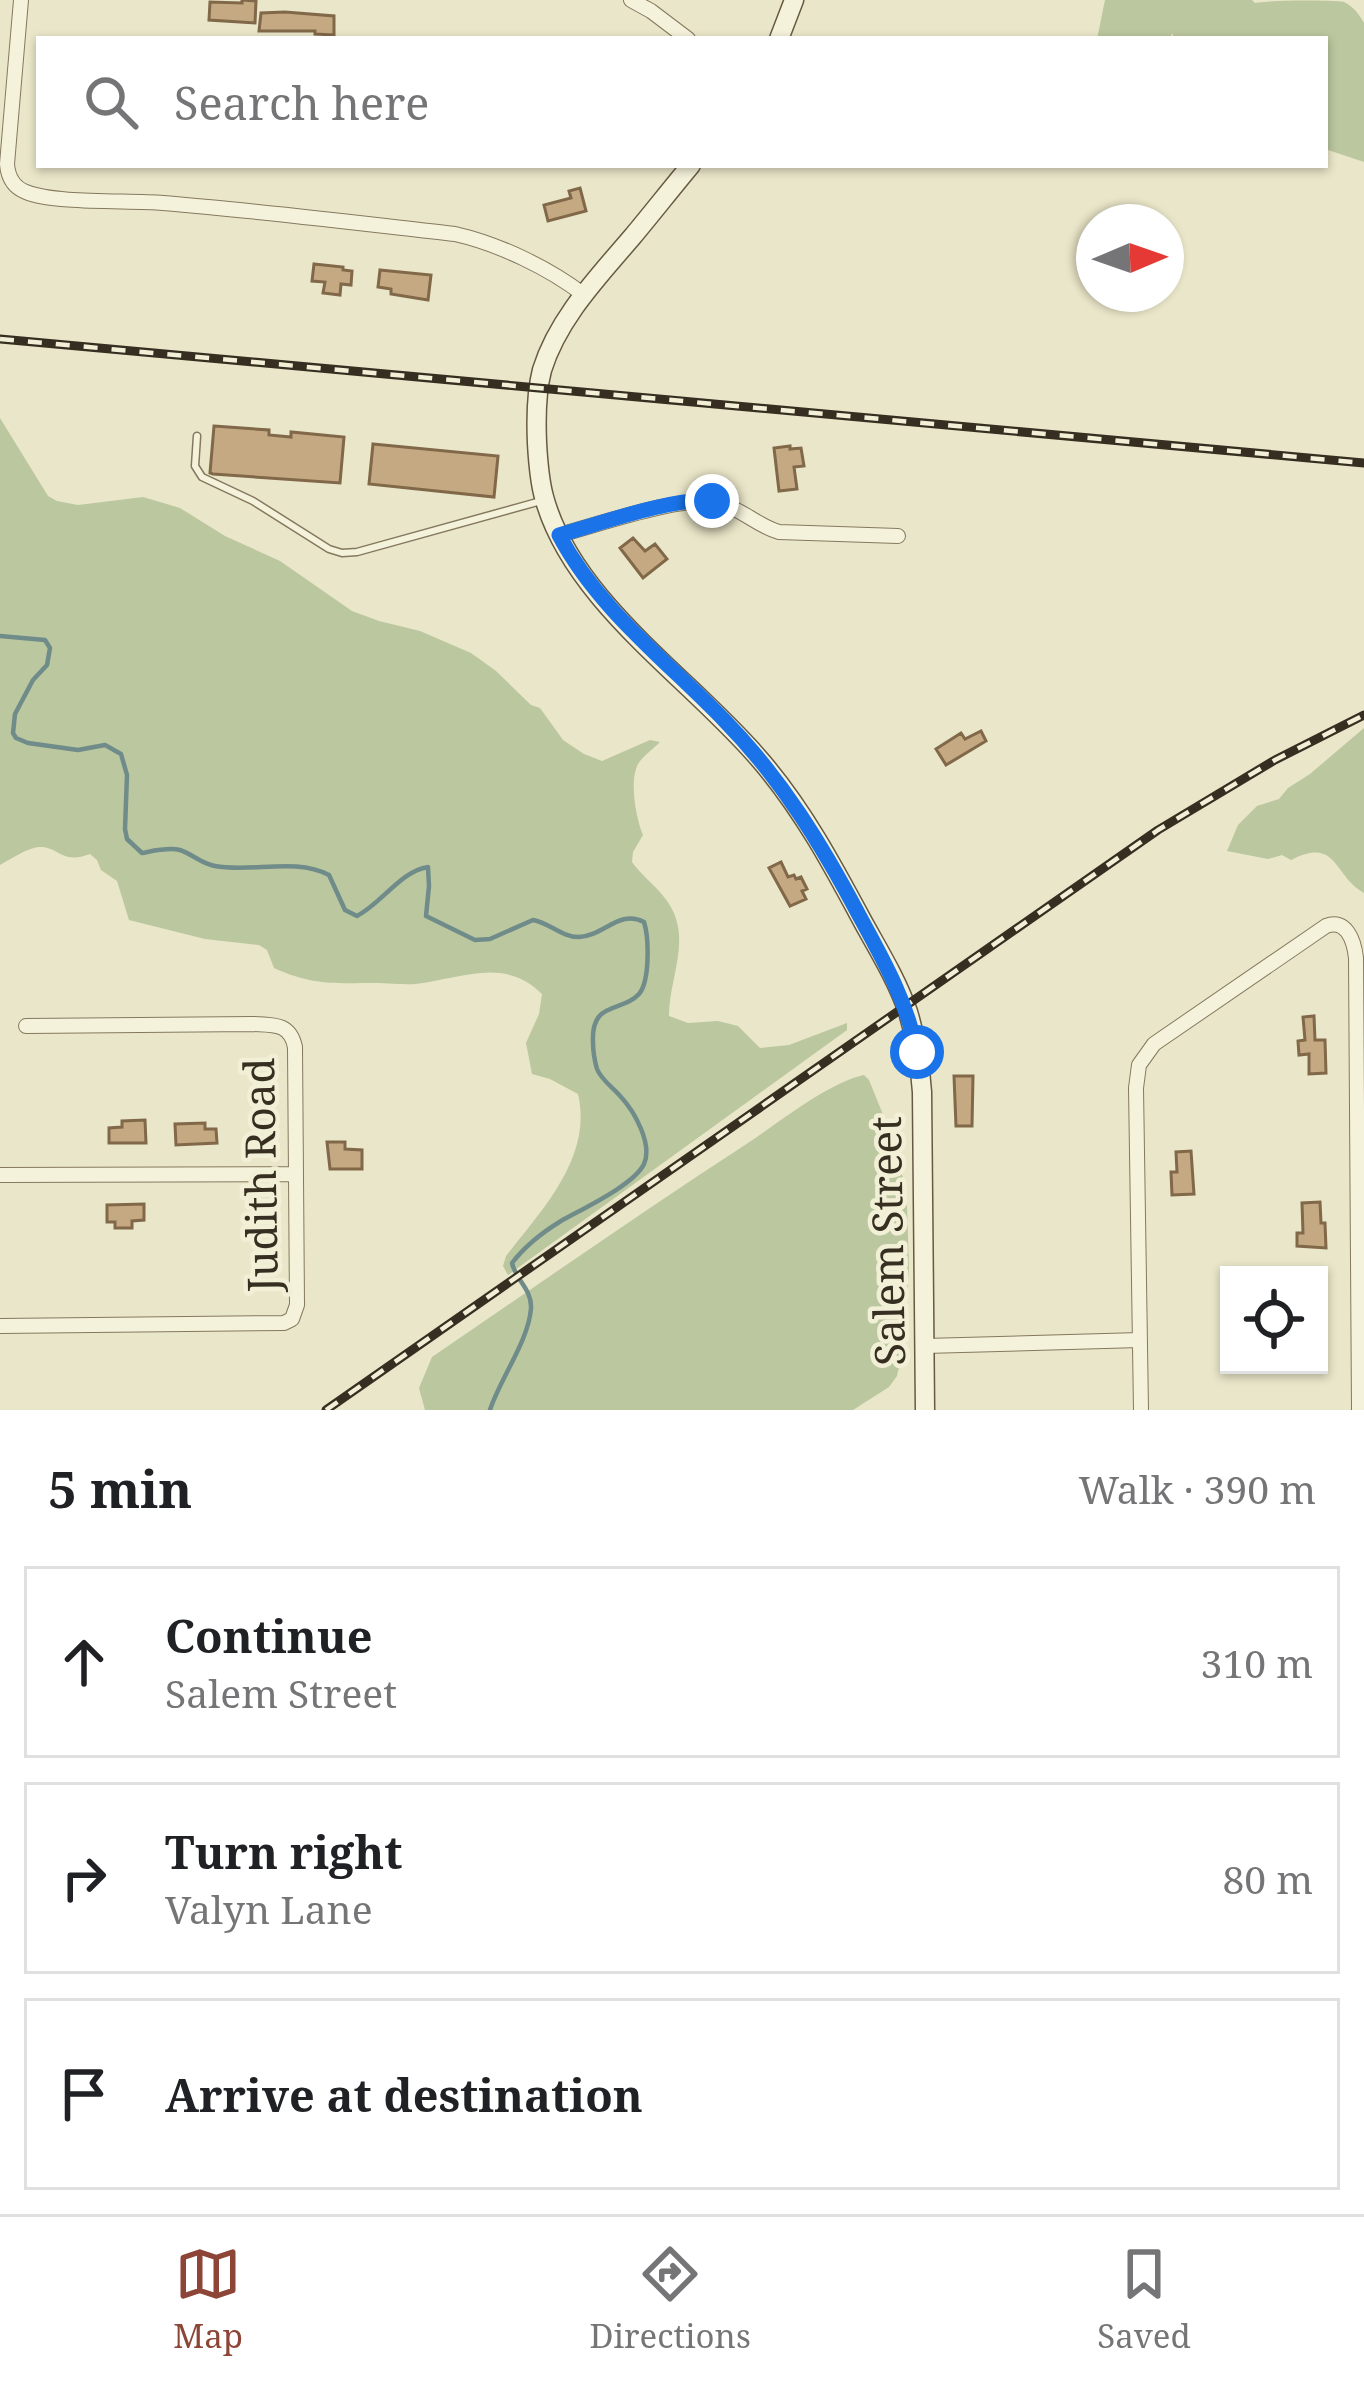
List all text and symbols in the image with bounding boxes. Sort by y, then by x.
search box [36,36,1328,168]
icon: search [78,69,144,135]
text: Search here [174,72,429,133]
north arrow [1076,204,1184,312]
route end [685,474,739,528]
route start [890,1025,944,1079]
street label: Judith Road [229,1057,290,1294]
street label: Salem Street [856,1116,917,1366]
map controls [1220,1266,1328,1374]
button: locate [1220,1266,1328,1374]
text: 5 min [48,1453,192,1523]
text: Walk · 390 m [1079,1462,1316,1515]
text: Continue [165,1605,373,1666]
icon: ahead [51,1629,117,1695]
text: 310 m [1201,1636,1313,1689]
text: Salem Street [165,1666,397,1719]
text: Turn right [165,1821,402,1882]
icon: right [51,1845,117,1911]
text: 80 m [1222,1852,1313,1905]
text: Valyn Lane [165,1882,373,1935]
icon: arrive [51,2061,117,2127]
text: Arrive at destination [165,2064,643,2125]
tab: Map [173,2241,243,2358]
tab: Directions [589,2241,751,2358]
tab: Saved [1097,2241,1191,2358]

